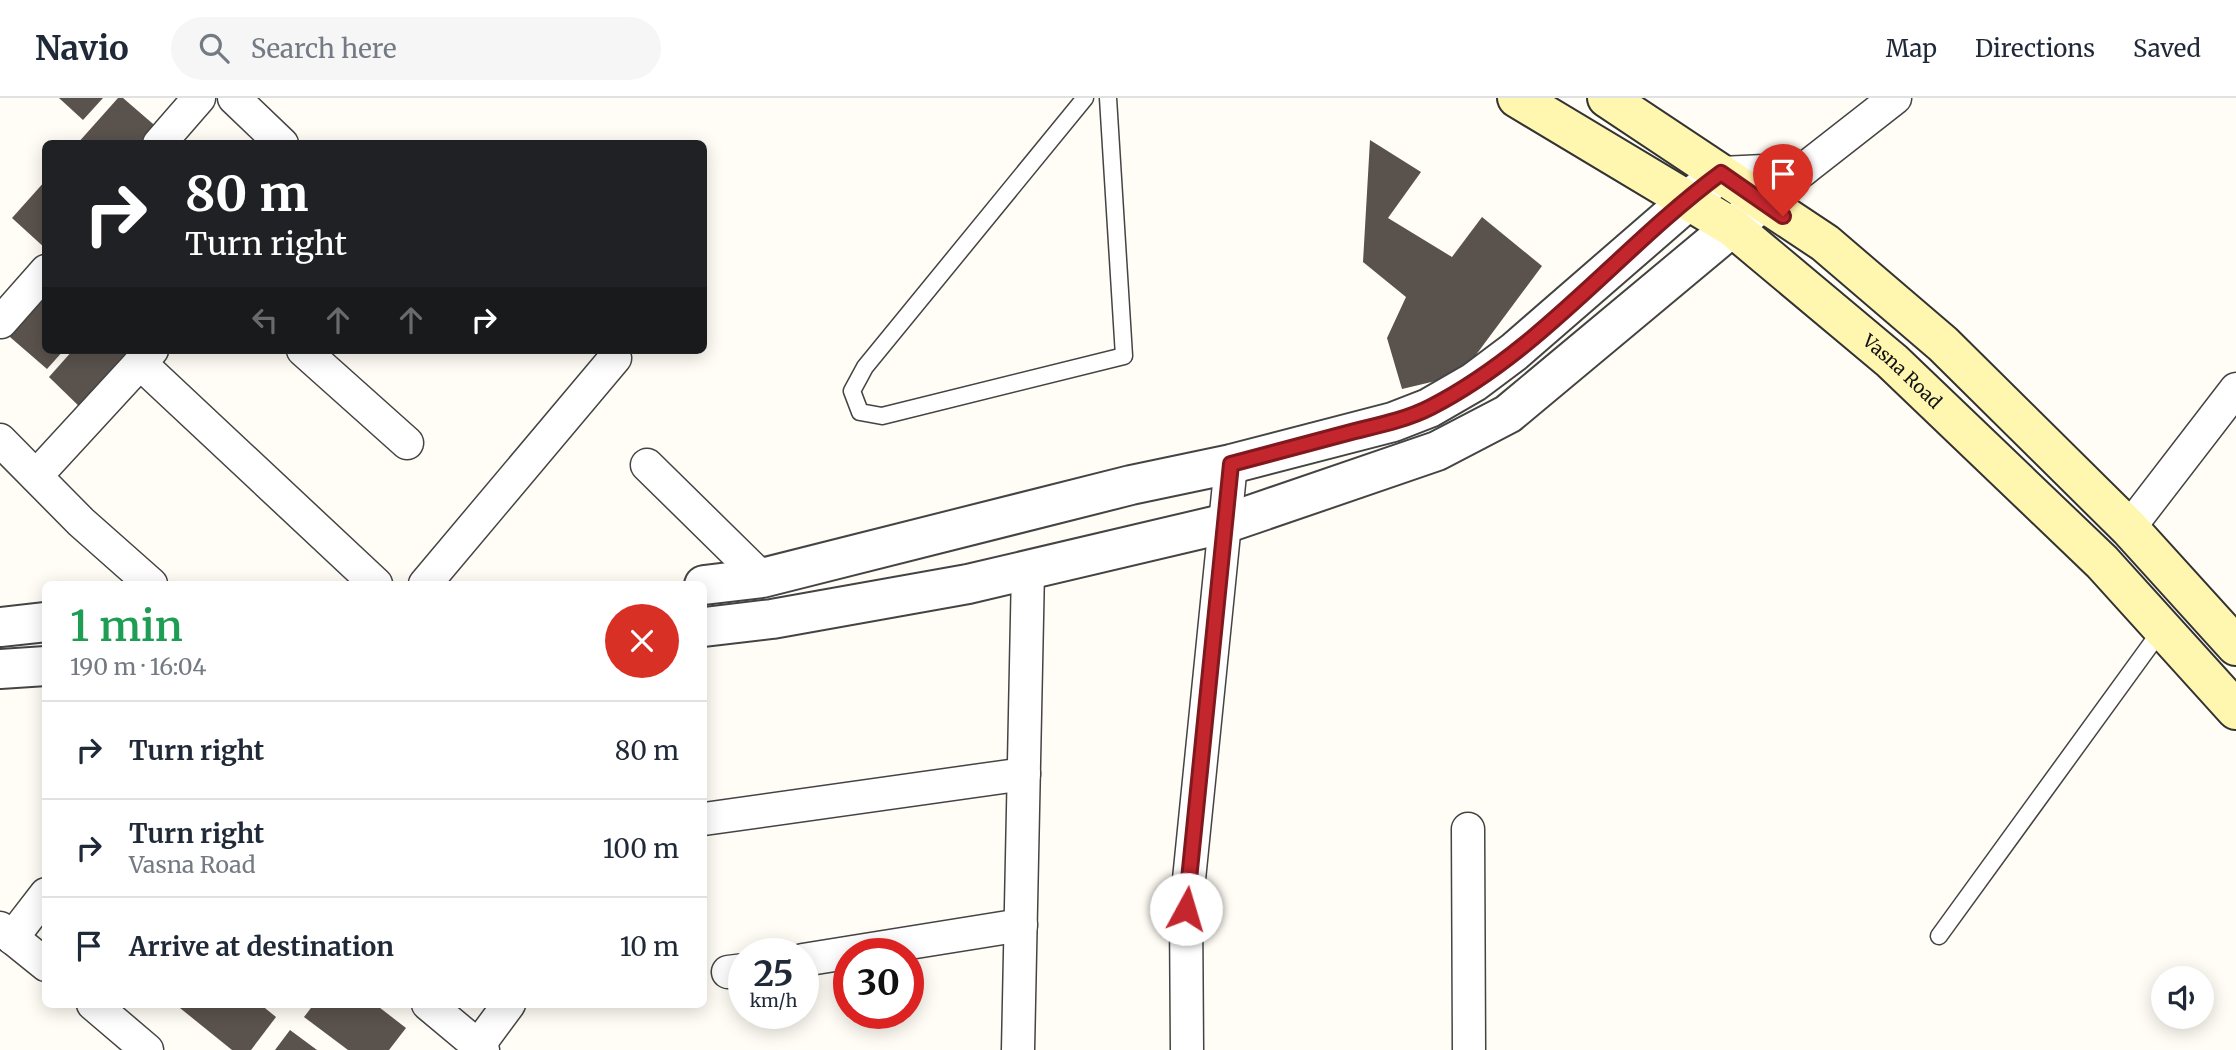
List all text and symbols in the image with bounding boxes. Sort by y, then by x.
search box [171,17,661,80]
text: Navio [35,28,129,69]
icon: search [195,29,233,67]
text: Search here [251,32,396,65]
text: Map [1886,33,1937,64]
text: Directions [1975,33,2095,64]
text: Saved [2133,33,2201,64]
pin [1753,144,1813,216]
icon: arrive [1764,155,1802,193]
text: 80 m [185,163,308,224]
icon: right [70,168,161,259]
text: Turn right [185,224,347,264]
icon: left [246,301,284,339]
icon: ahead [319,301,357,339]
icon: ahead [392,301,430,339]
icon: right [465,301,503,339]
street label: Vasna Road [1857,329,1947,413]
text: 1 min [70,600,183,652]
button: close [605,604,679,678]
text: 190 m · 16:04 [70,652,207,681]
icon: right [70,731,108,769]
text: Turn right [129,734,264,767]
text: 80 m [615,734,679,767]
text: Turn right [129,817,264,850]
icon: right [70,829,108,867]
text: 100 m [603,832,679,865]
text: Vasna Road [129,850,256,879]
position arrow [1149,872,1223,946]
icon: arrive [70,927,108,965]
text: Arrive at destination [129,930,394,963]
text: 10 m [620,930,679,963]
speed limit sign: 30 [833,938,924,1029]
text: 25 [753,952,794,996]
map controls [2151,966,2214,1029]
button: sound [2151,966,2214,1029]
text: km/h [750,989,797,1012]

